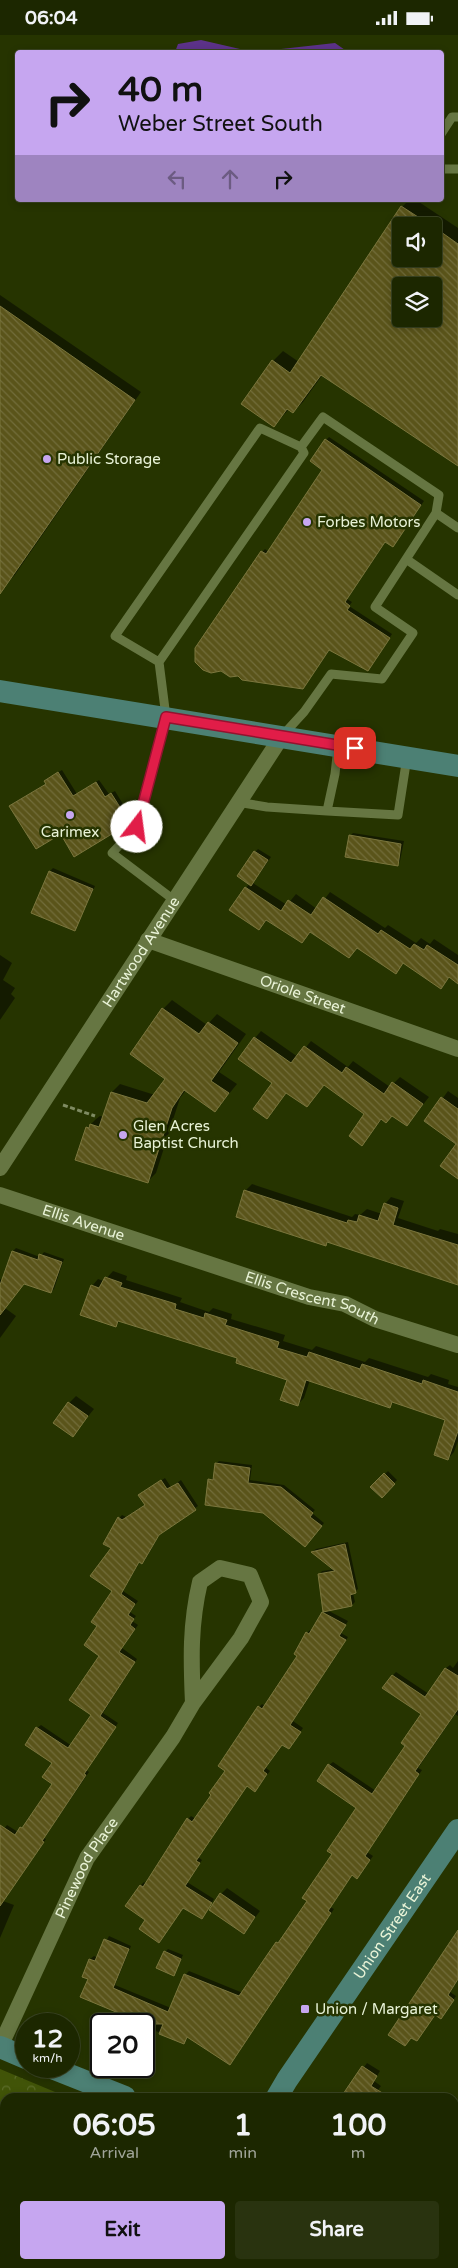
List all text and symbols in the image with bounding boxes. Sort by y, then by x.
text: 06:04 [25,7,78,29]
text: 40 m [118,69,203,111]
icon: right [35,70,100,135]
text: Weber Street South [118,111,323,137]
icon: left [163,165,191,193]
icon: ahead [216,165,244,193]
icon: right [269,165,297,193]
map controls [392,217,442,327]
button: sound [392,217,442,267]
button: layers [392,277,442,327]
place label: Public Storage [57,450,161,468]
marker: Public Storage [41,453,53,465]
place label: Forbes Motors [317,513,420,531]
marker: Forbes Motors [301,516,313,528]
pin [334,727,376,769]
icon: arrive [341,734,369,762]
position arrow [110,800,162,852]
marker: Carimex [64,809,76,821]
place label: Carimex [41,823,99,841]
street label: Hartwood Avenue [98,893,184,1011]
street label: Oriole Street [257,971,348,1018]
place label: Glen Acres Baptist Church [133,1117,239,1152]
marker: Glen Acres Baptist Church [117,1129,129,1141]
street label: Ellis Avenue [40,1201,127,1245]
street label: Ellis Crescent South [243,1267,382,1329]
street label: Pinewood Place [51,1814,122,1921]
street label: Union Street East [350,1870,435,1982]
place label: Union / Margaret [315,2000,438,2018]
marker: Union / Margaret [299,2003,311,2015]
speed limit sign: 20 [90,2013,155,2078]
text: 12 [32,2024,63,2054]
text: km/h [32,2051,63,2065]
text: 06:05 [73,2107,156,2144]
text: 1 [233,2107,252,2144]
text: 100 [330,2107,386,2144]
text: Arrival [90,2143,139,2163]
text: min [229,2143,257,2163]
text: m [351,2143,365,2163]
button: Exit [20,2201,225,2259]
button: Share [235,2201,439,2259]

